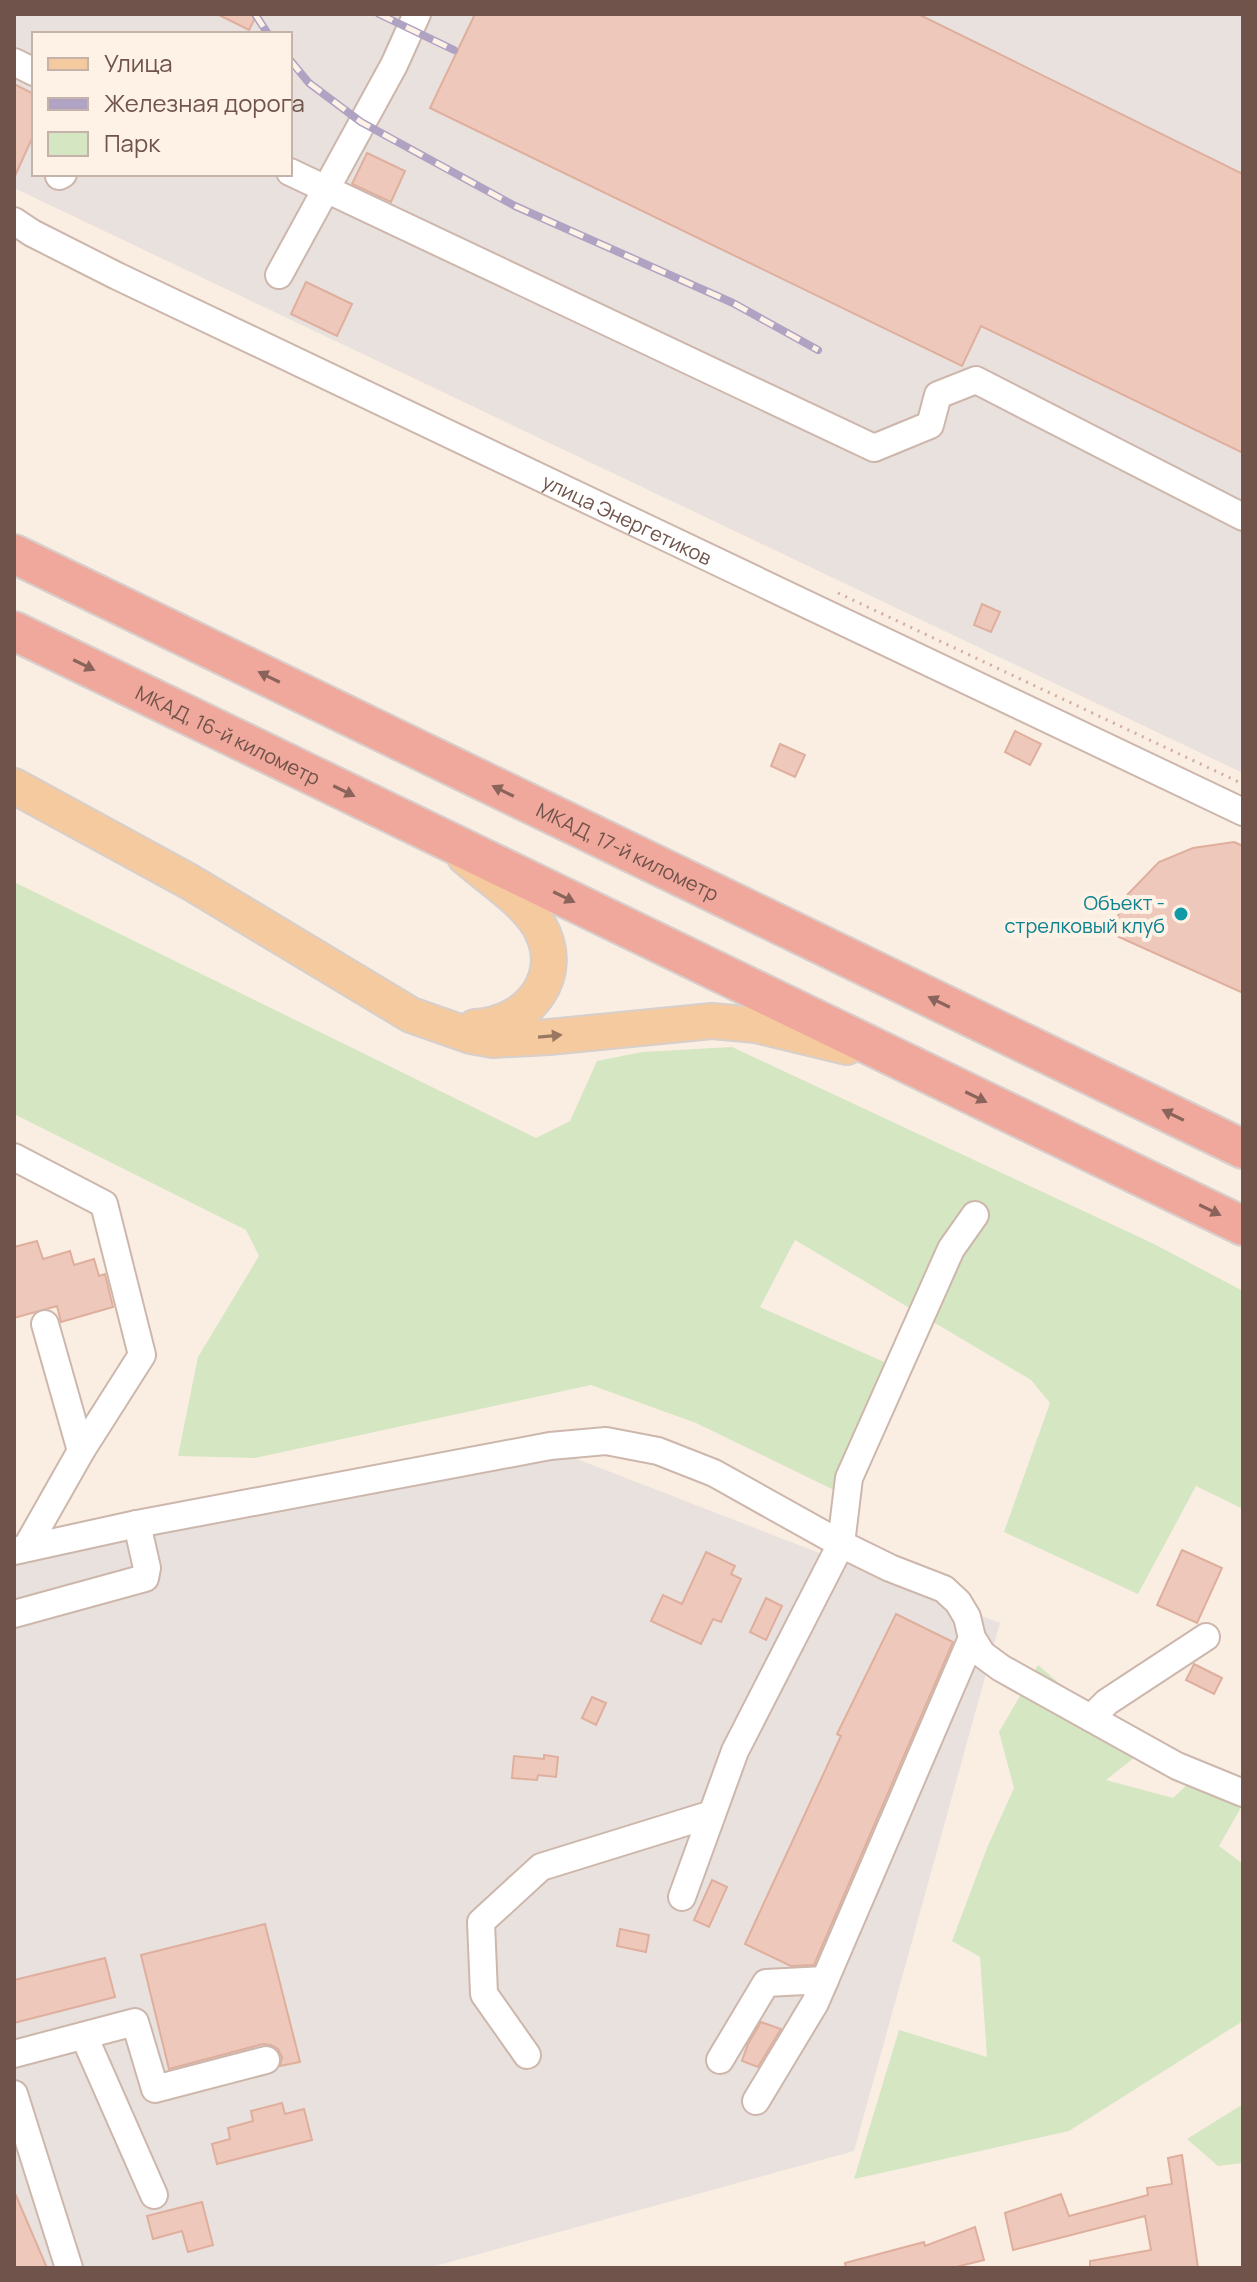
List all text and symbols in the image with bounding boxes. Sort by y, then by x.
legend [32,32,292,176]
text: Улица [104,46,173,79]
text: Железная дорога [104,86,305,119]
text: Парк [104,126,161,159]
street label: улица Энергетиков [538,467,717,571]
one-way arrow [73,658,96,672]
one-way arrow [258,671,281,684]
street label: МКАД, 16-й километр [131,678,325,791]
one-way arrow [332,784,355,797]
one-way arrow [492,784,515,798]
street label: МКАД, 17-й километр [532,796,724,907]
place label: Объект - стрелковый клуб [1005,889,1165,939]
one-way arrow [553,891,576,904]
marker: Объект - стрелковый клуб [1172,905,1190,923]
one-way arrow [927,995,950,1009]
one-way arrow [538,1029,563,1042]
one-way arrow [964,1090,987,1104]
one-way arrow [1161,1109,1184,1122]
one-way arrow [1198,1203,1221,1217]

